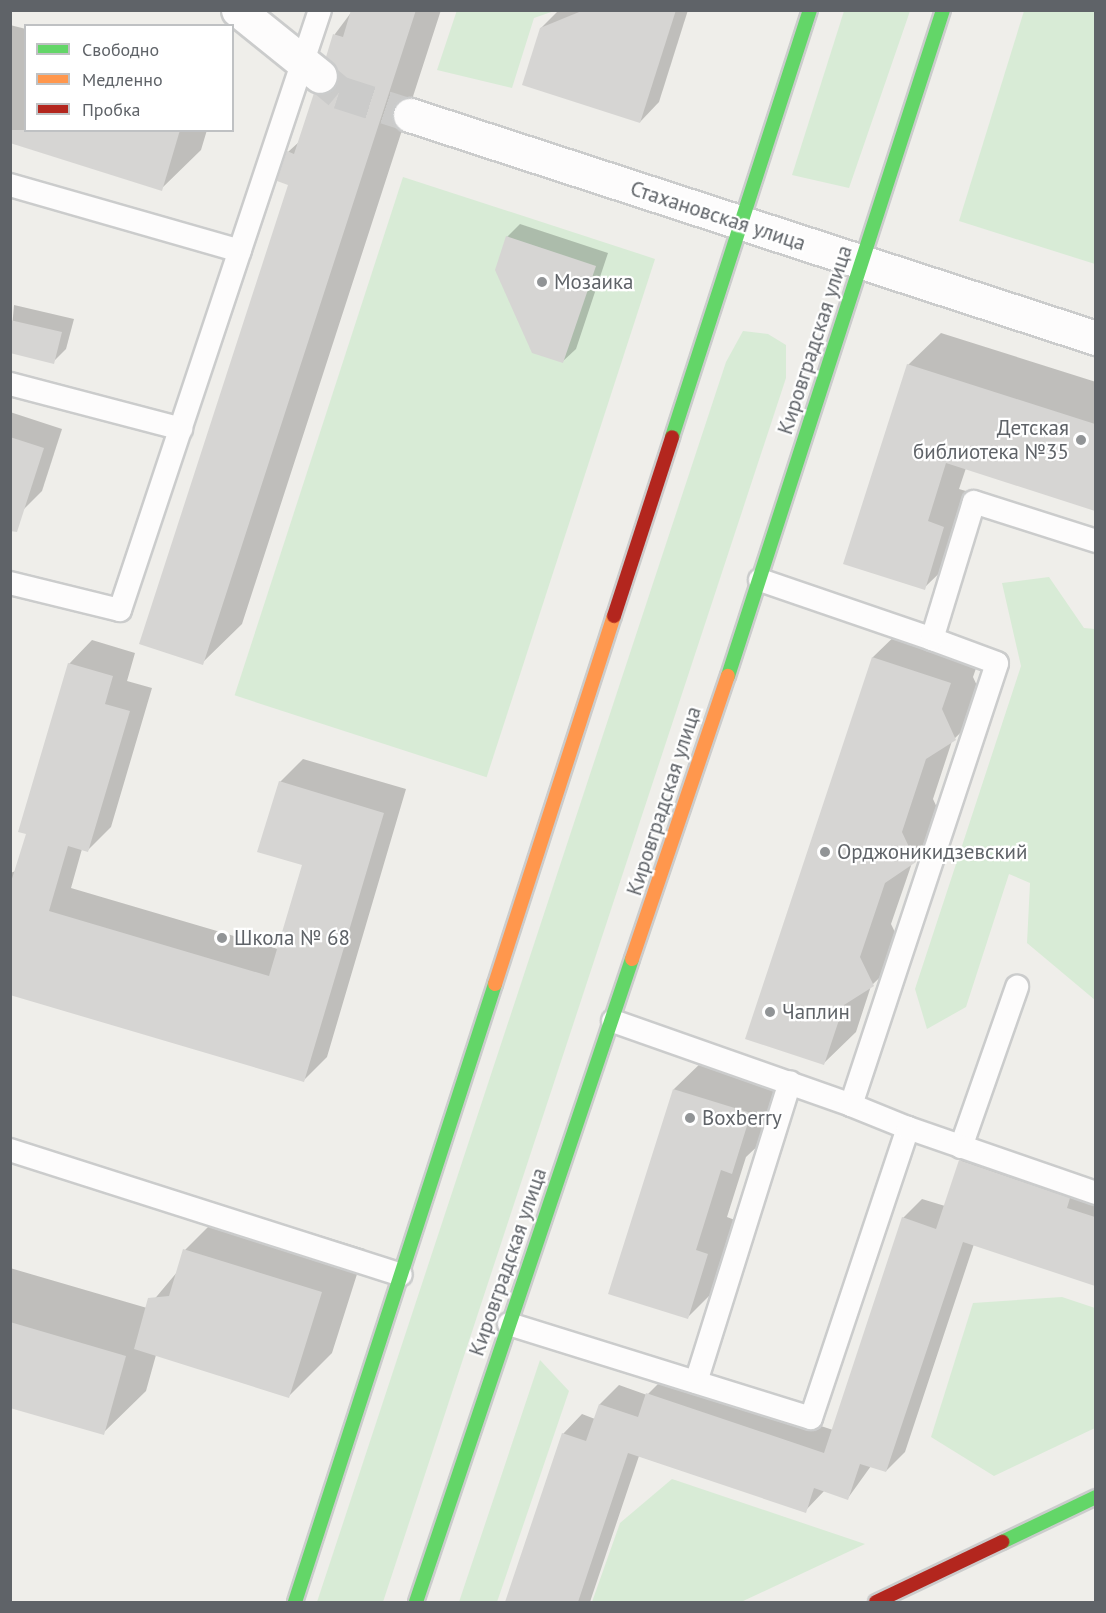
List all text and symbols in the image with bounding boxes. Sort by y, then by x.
legend [24,24,234,132]
text: Свободно [82,38,159,61]
text: Медленно [82,68,163,91]
text: Пробка [82,98,140,121]
street label: Стахановская улица [627,176,809,256]
street label: Кировградская улица [773,242,857,438]
place label: Мозаика [554,269,633,295]
marker: Мозаика [535,275,549,289]
place label: Детская библиотека №35 [913,415,1069,465]
marker: Детская библиотека №35 [1074,433,1088,447]
street label: Кировградская улица [622,703,706,899]
place label: Орджоникидзевский [837,839,1027,865]
marker: Орджоникидзевский [818,845,832,859]
place label: Школа № 68 [234,925,350,951]
marker: Школа № 68 [215,931,229,945]
place label: Чаплин [782,999,850,1025]
marker: Чаплин [763,1005,777,1019]
place label: Boxberry [702,1105,782,1131]
marker: Boxberry [683,1111,697,1125]
street label: Кировградская улица [464,1165,552,1359]

